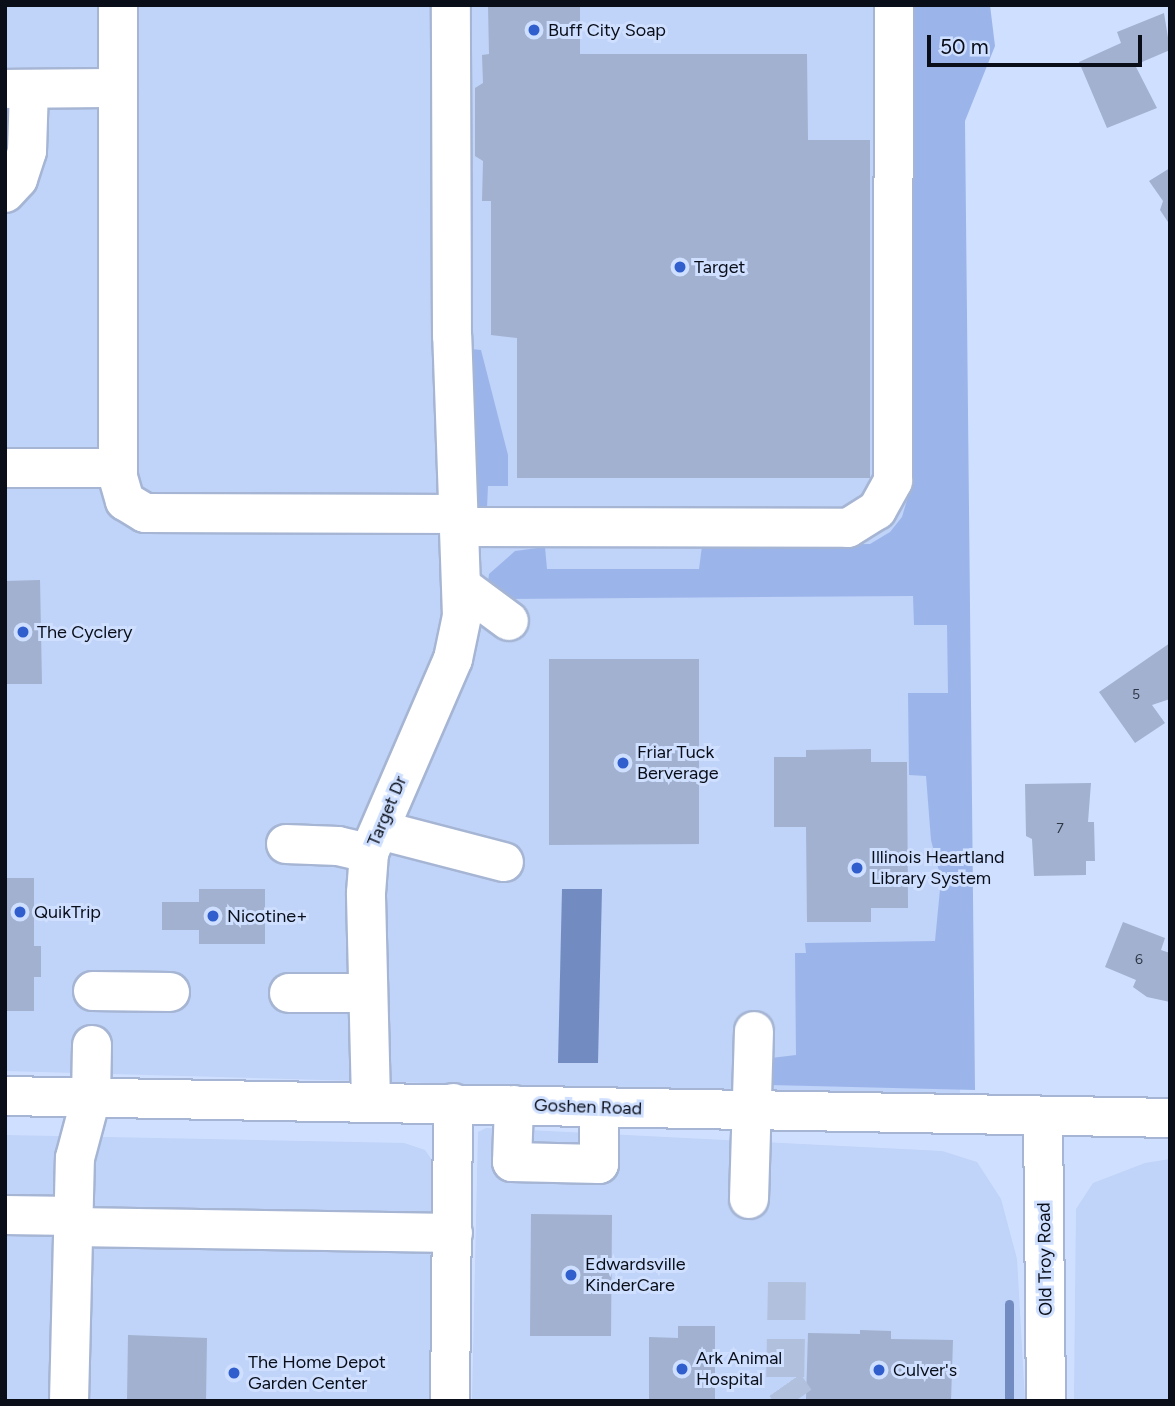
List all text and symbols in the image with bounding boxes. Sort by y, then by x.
place label: Buff City Soap [548,19,666,41]
scale bar [930,21,1145,65]
marker: Buff City Soap [526,22,542,38]
text: 50 m [940,34,989,59]
place label: Target [694,256,745,278]
marker: Target [672,259,688,275]
place label: The Cyclery [37,621,133,643]
marker: The Cyclery [15,624,31,640]
house number: 5 [1132,687,1140,703]
place label: Friar Tuck Berverage [637,742,719,784]
marker: Friar Tuck Berverage [615,755,631,771]
street label: Target Dr [363,773,411,849]
house number: 7 [1056,821,1064,837]
place label: Illinois Heartland Library System [871,847,1005,890]
marker: Illinois Heartland Library System [849,860,865,876]
place label: QuikTrip [34,901,101,923]
marker: QuikTrip [12,904,28,920]
place label: Nicotine+ [227,905,307,927]
marker: Nicotine+ [205,908,221,924]
house number: 6 [1135,952,1143,968]
street label: Goshen Road [534,1094,642,1120]
street label: Old Troy Road [1033,1202,1057,1316]
place label: Edwardsville KinderCare [585,1254,686,1296]
marker: Edwardsville KinderCare [563,1267,579,1283]
place label: Ark Animal Hospital [696,1348,782,1390]
place label: The Home Depot Garden Center [248,1352,386,1394]
place label: Culver's [893,1359,957,1381]
marker: Ark Animal Hospital [674,1361,690,1377]
marker: Culver's [871,1362,887,1378]
marker: The Home Depot Garden Center [226,1365,242,1381]

